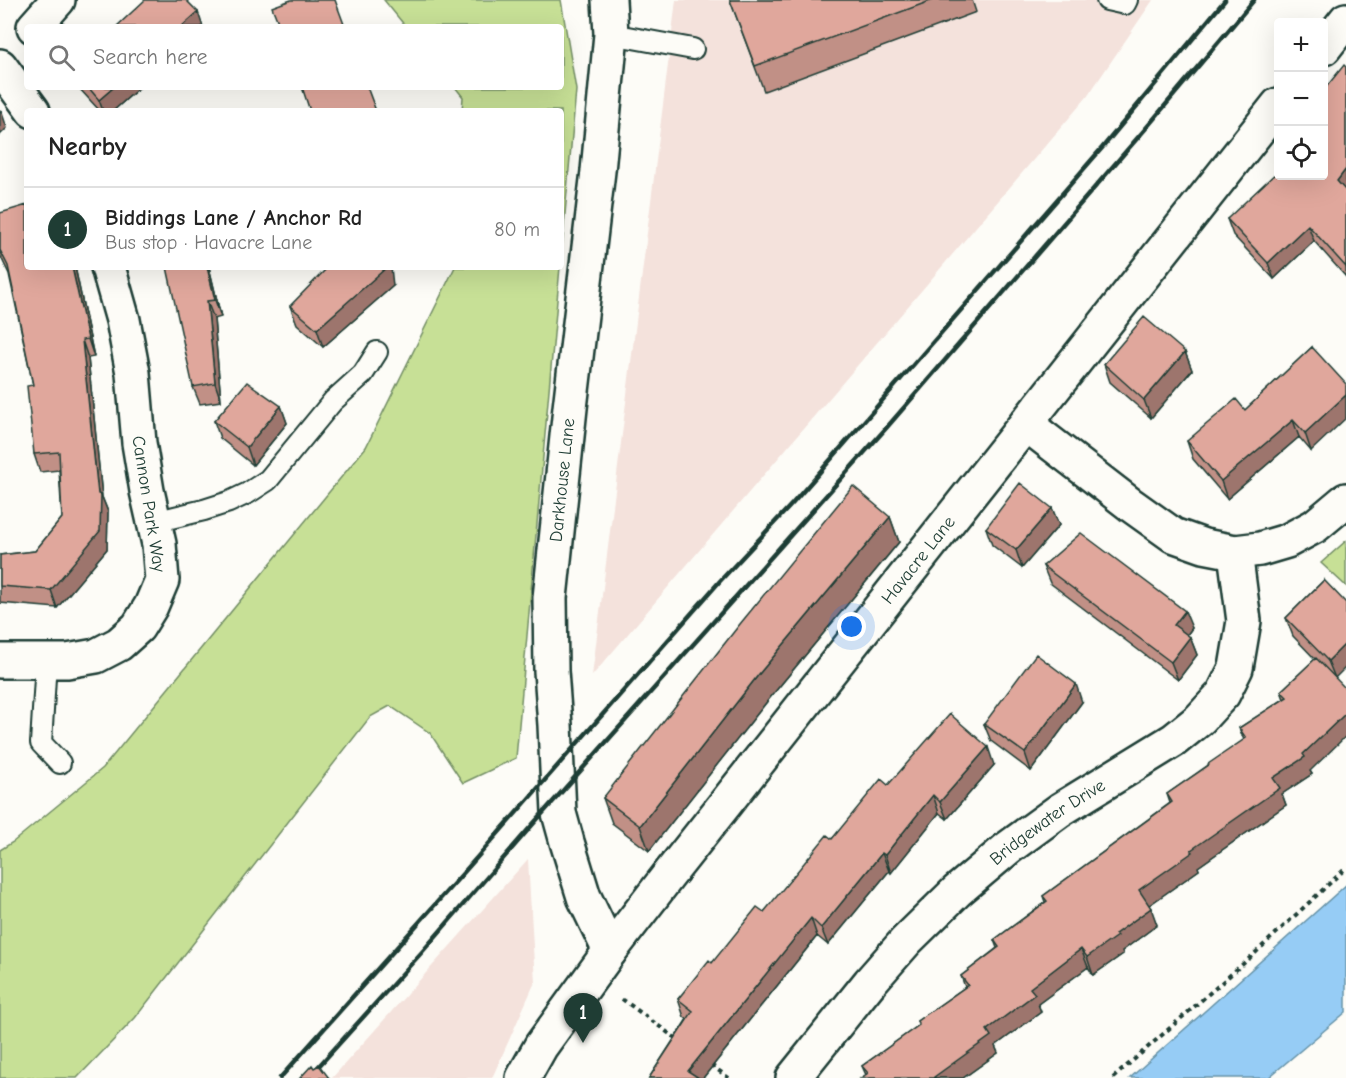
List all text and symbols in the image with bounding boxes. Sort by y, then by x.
map controls [1274,18,1328,180]
button: + [1274,18,1328,72]
search box [24,24,564,90]
icon: search [45,41,78,74]
text: Search here [93,44,208,70]
button: − [1274,72,1328,126]
button: locate [1274,126,1328,180]
text: Nearby [48,132,127,162]
text: Biddings Lane / Anchor Rd [105,205,362,231]
text: 1 [64,218,71,241]
text: 80 m [494,218,540,241]
text: Bus stop · Havacre Lane [105,231,312,254]
street label: Darkhouse Lane [546,417,579,543]
street label: Cannon Park Way [127,434,170,575]
street label: Havacre Lane [877,512,960,608]
your location [837,612,866,641]
street label: Bridgewater Drive [986,775,1109,870]
pin: 1 [564,994,602,1043]

